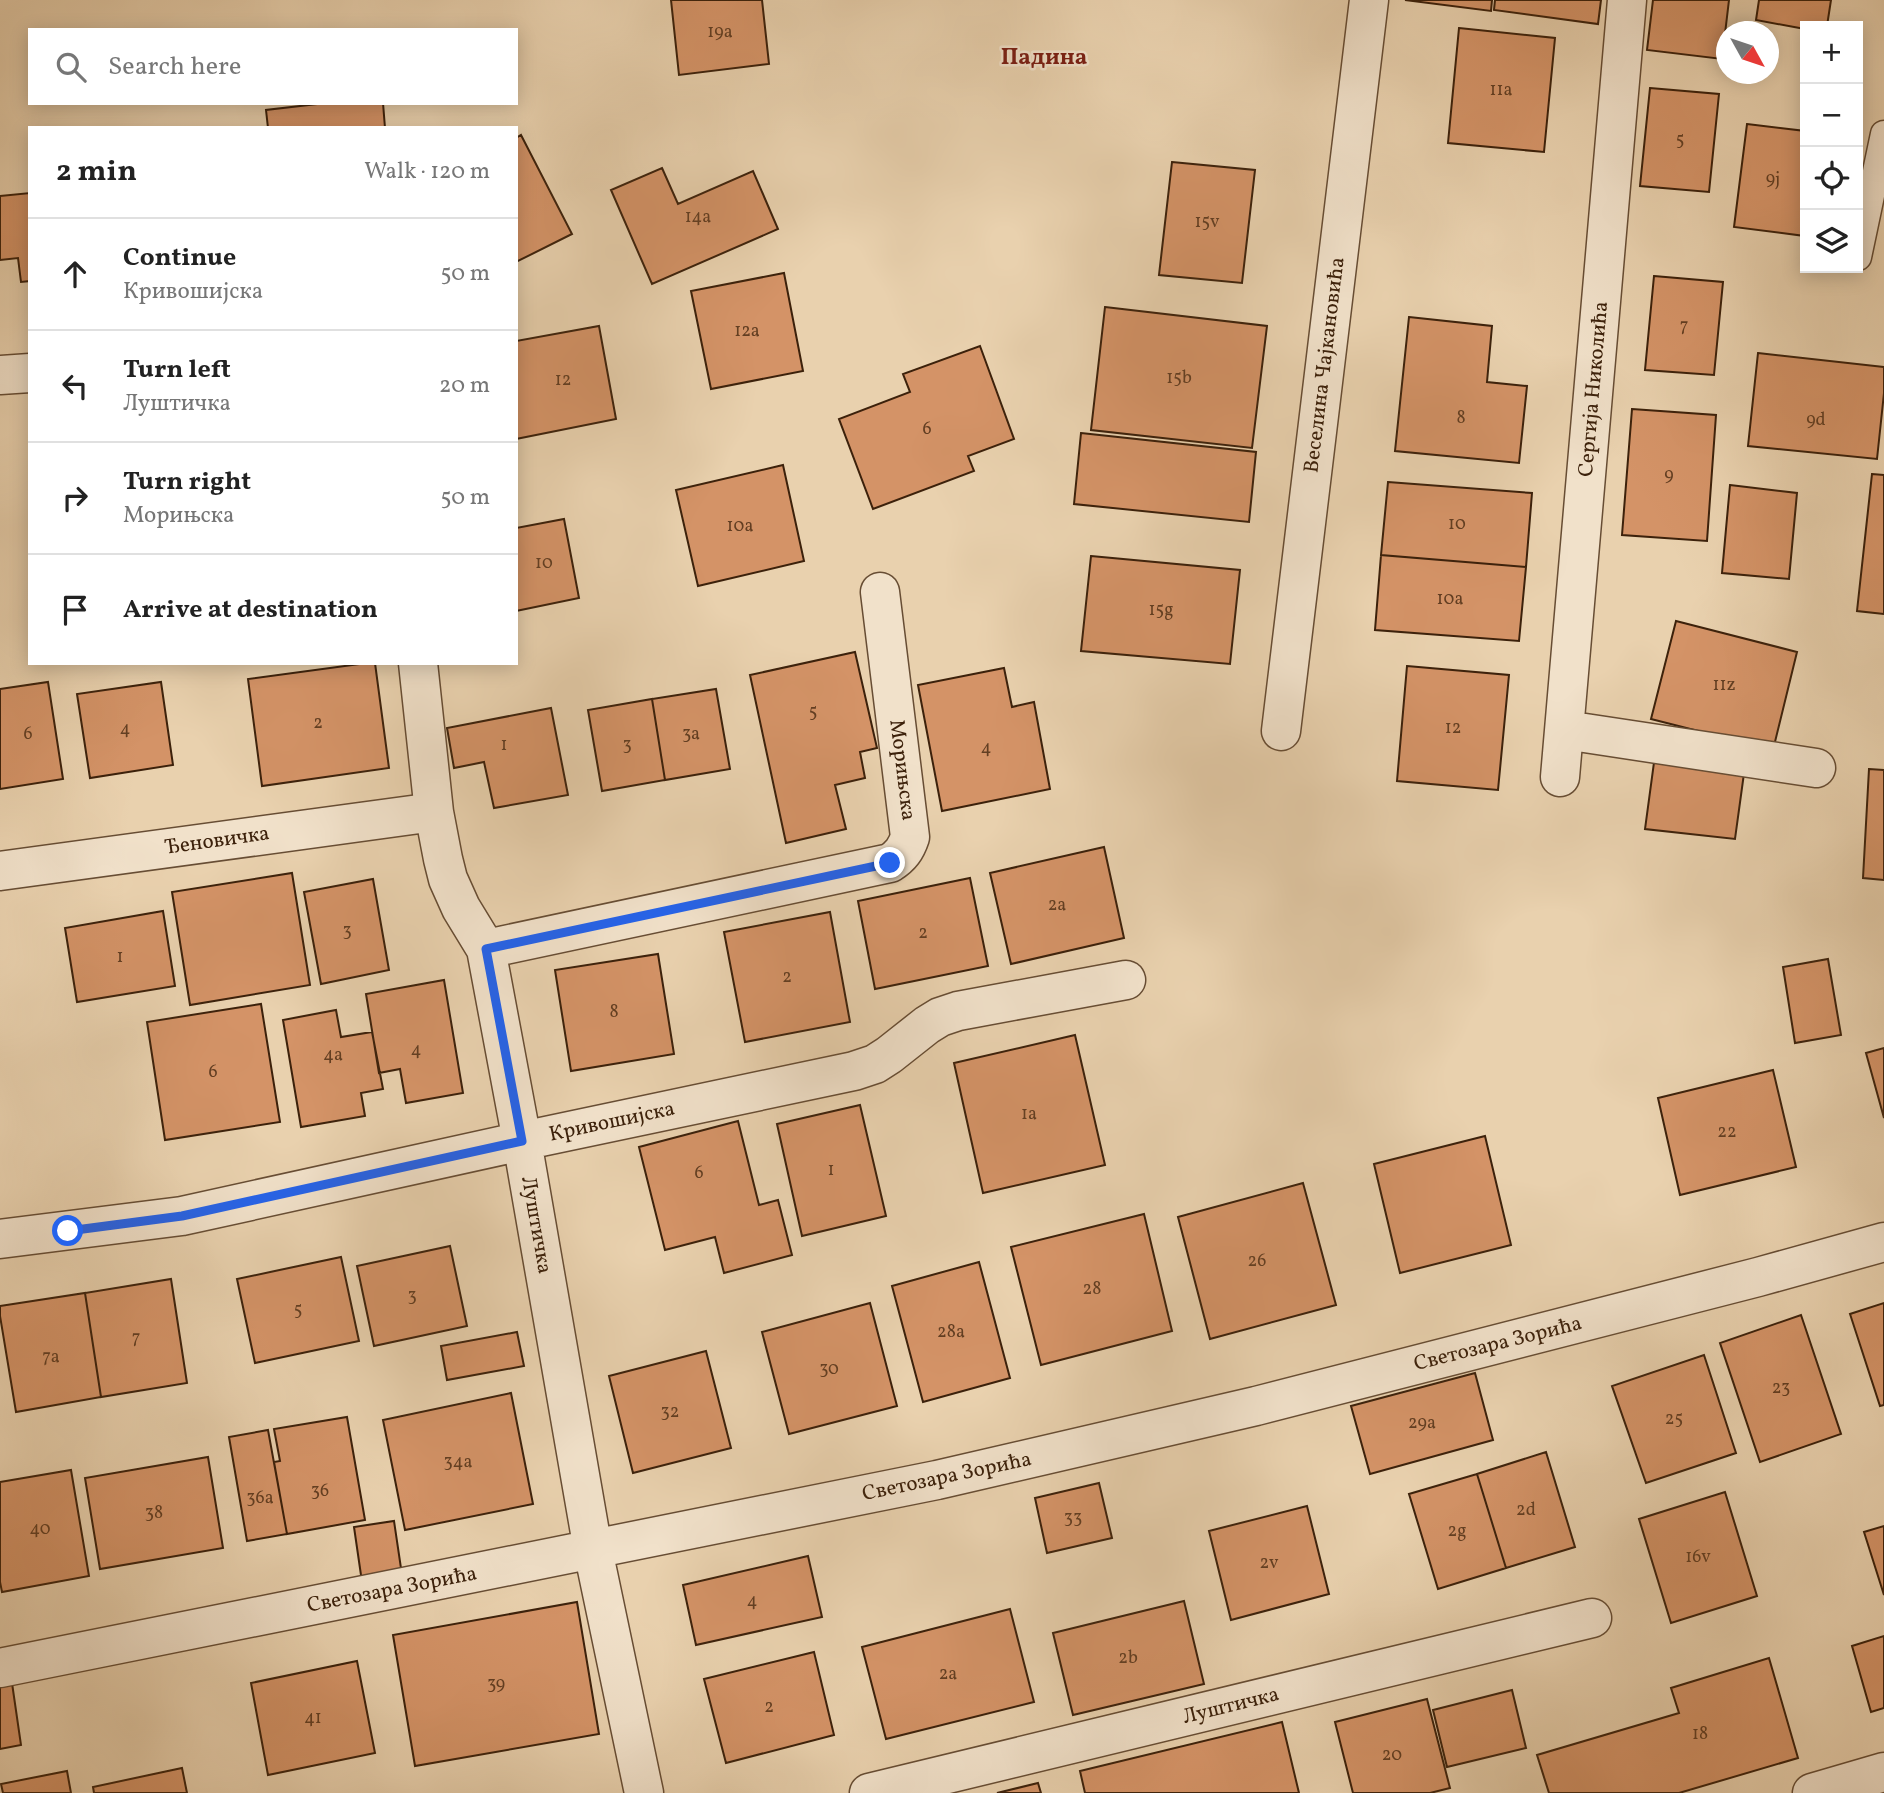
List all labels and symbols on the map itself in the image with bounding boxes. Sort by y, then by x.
house number: 19a [707,20,733,45]
north arrow [1716,21,1779,84]
district label: Падина [1001,42,1087,74]
house number: 11a [1490,78,1512,103]
house number: 5 [1676,128,1684,153]
house number: 9j [1766,167,1780,192]
house number: 14a [685,205,711,230]
house number: 15v [1194,210,1220,235]
street label: Веселина Чајкановића [1297,255,1353,475]
street label: Сергија Николића [1572,300,1616,478]
house number: 7 [1680,314,1688,339]
house number: 12a [734,319,760,344]
house number: 15b [1166,366,1192,391]
house number: 12 [555,368,571,393]
house number: 8 [1456,406,1466,431]
house number: 9d [1806,408,1826,433]
house number: 6 [922,417,932,442]
house number: 9 [1664,463,1674,488]
house number: 10 [1448,512,1466,537]
house number: 10a [727,514,753,539]
house number: 10 [535,551,553,576]
house number: 10a [1437,587,1463,612]
house number: 15g [1149,598,1173,623]
house number: 11z [1713,673,1736,698]
house number: 5 [809,700,817,725]
house number: 2 [313,711,323,736]
house number: 12 [1445,716,1461,741]
house number: 4 [120,717,130,742]
street label: Морињска [881,718,923,822]
house number: 6 [23,722,33,747]
house number: 3a [682,722,700,747]
house number: 1 [501,733,507,758]
house number: 3 [622,733,632,758]
house number: 4 [981,736,991,761]
street label: Ђеновичка [163,819,271,863]
route end [874,847,905,878]
house number: 2a [1048,893,1066,918]
house number: 3 [342,919,352,944]
house number: 2 [918,921,928,946]
house number: 1 [117,945,123,970]
house number: 2 [782,965,792,990]
house number: 8 [609,1000,619,1025]
house number: 4 [411,1038,421,1063]
house number: 4a [323,1043,343,1068]
house number: 6 [208,1060,218,1085]
street label: Кривошијска [546,1094,678,1150]
house number: 1a [1021,1102,1037,1127]
house number: 22 [1717,1120,1737,1145]
house number: 1 [828,1158,834,1183]
house number: 6 [694,1161,704,1186]
street label: Луштичка [513,1174,559,1276]
route start [52,1215,83,1246]
house number: 26 [1248,1249,1266,1274]
house number: 28 [1083,1277,1101,1302]
house number: 3 [407,1284,417,1309]
house number: 5 [294,1298,302,1323]
street label: Светозара Зорића [1411,1309,1585,1379]
house number: 28a [937,1320,965,1345]
house number: 7 [132,1326,140,1351]
house number: 7a [42,1345,60,1370]
house number: 30 [819,1357,839,1382]
house number: 23 [1772,1376,1790,1401]
house number: 32 [661,1400,679,1425]
house number: 25 [1665,1407,1683,1432]
house number: 29a [1408,1411,1436,1436]
street label: Светозара Зорића [860,1445,1034,1509]
house number: 34a [444,1450,473,1475]
house number: 36 [311,1479,329,1504]
house number: 36a [246,1486,274,1511]
house number: 2d [1516,1498,1536,1523]
house number: 38 [145,1501,163,1526]
house number: 33 [1064,1506,1082,1531]
house number: 40 [29,1517,51,1542]
house number: 2g [1448,1519,1466,1544]
house number: 16v [1685,1545,1711,1570]
house number: 2v [1259,1551,1279,1576]
street label: Светозара Зорића [305,1559,479,1621]
house number: 4 [747,1589,757,1614]
house number: 2b [1118,1646,1138,1671]
house number: 2a [939,1662,957,1687]
house number: 39 [487,1672,505,1697]
street label: Луштичка [1180,1680,1282,1732]
house number: 2 [764,1695,774,1720]
house number: 41 [304,1706,322,1731]
house number: 18 [1692,1722,1708,1747]
house number: 20 [1382,1743,1402,1768]

